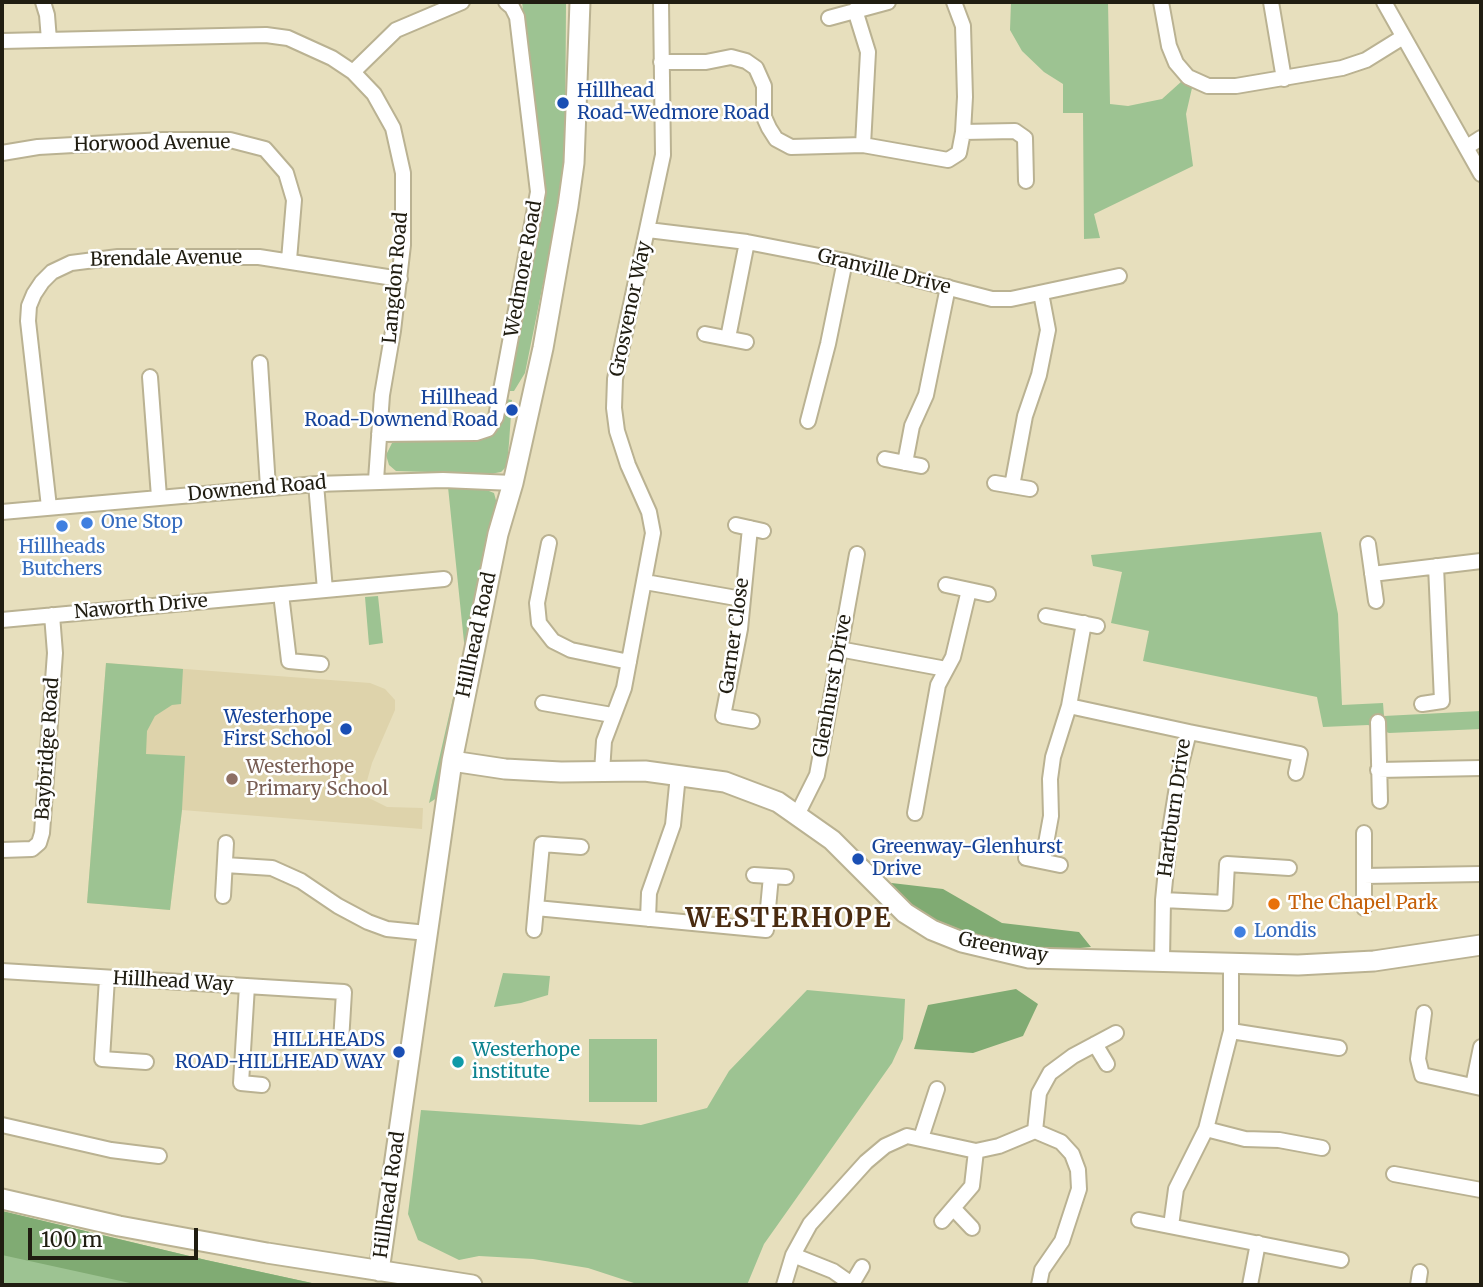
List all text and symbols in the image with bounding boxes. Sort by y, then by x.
place label: Hillhead Road-Wedmore Road [577,81,769,125]
marker: Hillhead Road-Wedmore Road [555,95,571,111]
street label: Horwood Avenue [73,131,231,157]
street label: Wedmore Road [501,199,547,339]
street label: Langdon Road [379,211,413,345]
street label: Grosvenor Way [606,239,656,379]
street label: Granville Drive [815,244,953,300]
street label: Brendale Avenue [90,246,242,272]
place label: Hillhead Road-Downend Road [304,388,498,432]
marker: Hillhead Road-Downend Road [504,402,520,418]
street label: Downend Road [187,472,327,506]
place label: One Stop [101,512,183,534]
marker: One Stop [79,515,95,531]
marker: Hillheads Butchers [54,518,70,534]
place label: Hillheads Butchers [19,537,105,581]
street label: Hillhead Road [453,570,501,700]
street label: Garner Close [716,577,754,695]
street label: Naworth Drive [73,590,209,624]
street label: Glenhurst Drive [809,613,857,759]
street label: Baybridge Road [32,677,64,821]
place label: Westerhope First School [223,707,332,751]
marker: Westerhope First School [338,721,354,737]
street label: Hartburn Drive [1154,737,1196,879]
place label: Westerhope Primary School [246,757,388,801]
marker: Westerhope Primary School [224,771,240,787]
place label: Greenway-Glenhurst Drive [872,837,1063,881]
marker: Greenway-Glenhurst Drive [850,851,866,867]
place label: The Chapel Park [1288,893,1438,915]
marker: The Chapel Park [1266,896,1282,912]
district label: WESTERHOPE [687,904,891,936]
place label: Londis [1254,921,1317,943]
marker: Londis [1232,924,1248,940]
street label: Greenway [956,928,1050,968]
street label: Hillhead Way [112,967,234,997]
place label: HILLHEADS ROAD-HILLHEAD WAY [175,1030,385,1074]
place label: Westerhope institute [472,1040,580,1084]
marker: HILLHEADS ROAD-HILLHEAD WAY [391,1044,407,1060]
marker: Westerhope institute [450,1054,466,1070]
street label: Hillhead Road [370,1130,410,1260]
scale bar [32,1214,201,1258]
text: 100 m [41,1226,103,1253]

